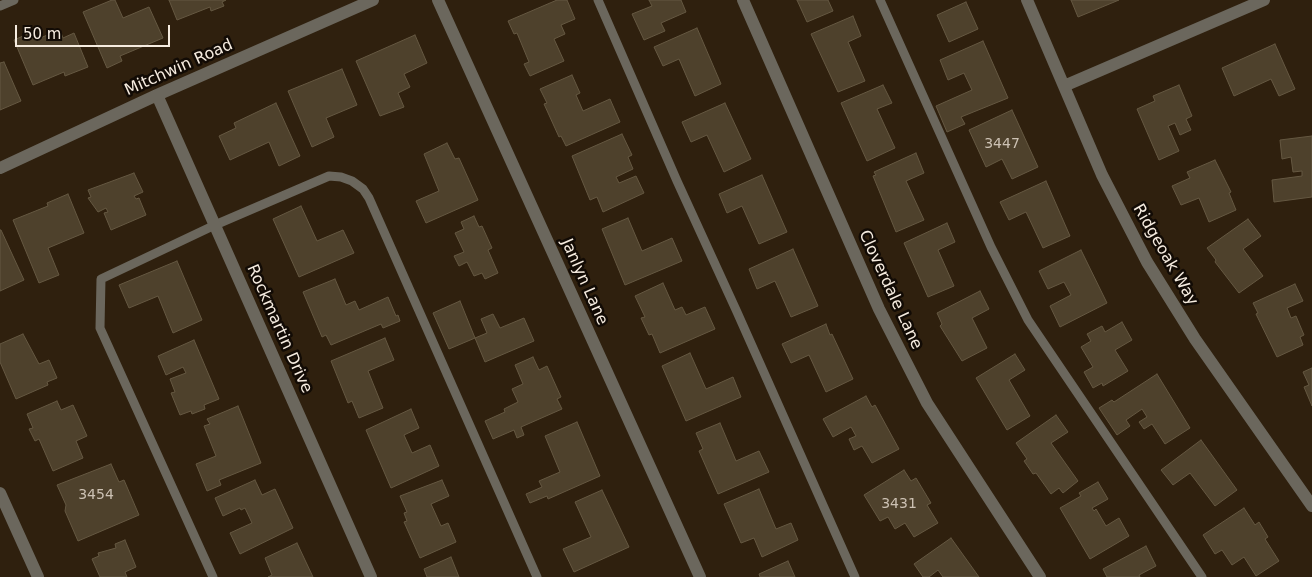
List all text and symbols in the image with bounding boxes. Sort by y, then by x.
scale bar [18,15,172,47]
text: 50 m [23,25,61,43]
street label: Mitchwin Road [122,36,236,100]
house number: 3447 [984,136,1020,152]
street label: Ridgeoak Way [1128,201,1202,309]
street label: Cloverdale Lane [854,227,926,353]
street label: Janlyn Lane [556,236,612,328]
street label: Rockmartin Drive [242,262,316,396]
house number: 3454 [78,487,114,503]
house number: 3431 [881,496,917,512]

